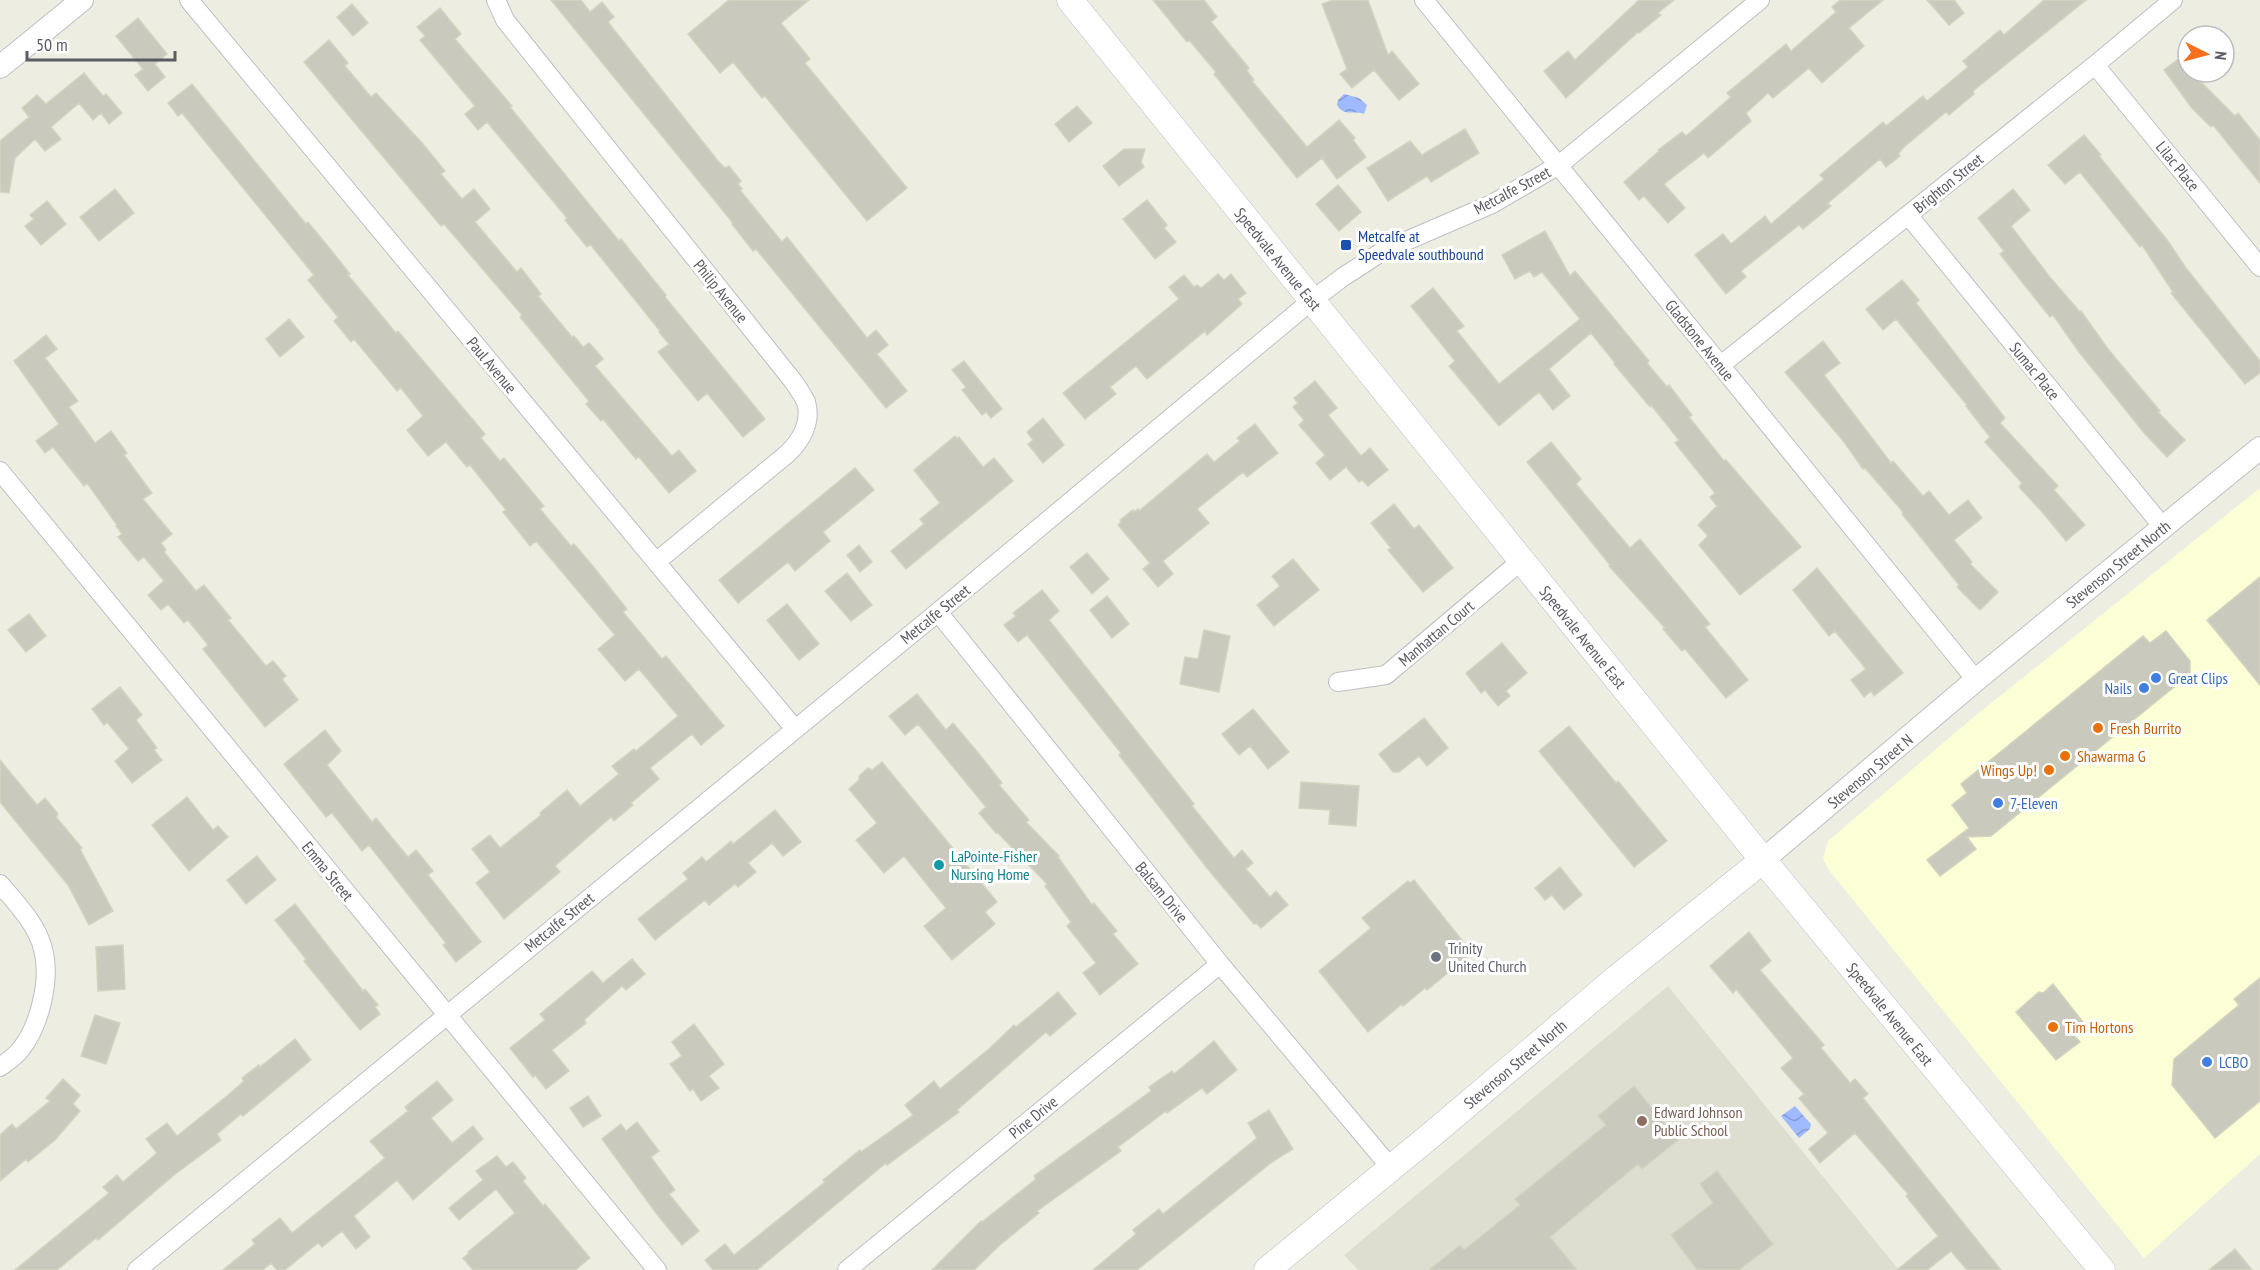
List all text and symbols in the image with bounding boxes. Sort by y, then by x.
scale bar [27,24,176,62]
north arrow [2176,24,2236,84]
text: 50 m [36,33,68,56]
text: N [2211,50,2231,61]
street label: Lilac Place [2152,137,2204,195]
street label: Brighton Street [1909,148,1987,217]
street label: Metcalfe Street [1470,161,1554,219]
street label: Speedvale Avenue East [1230,203,1326,315]
place label: Metcalfe at Speedvale southbound [1358,226,1484,264]
marker: Metcalfe at Speedvale southbound [1339,238,1353,252]
street label: Philip Avenue [690,255,752,327]
street label: Gladstone Avenue [1661,295,1739,385]
street label: Paul Avenue [463,333,521,397]
street label: Sumac Place [2006,338,2064,404]
street label: Stevenson Street North [2062,516,2174,612]
street label: Metcalfe Street [896,579,974,648]
street label: Speedvale Avenue East [1535,581,1631,693]
street label: Manhattan Court [1394,595,1478,670]
place label: Great Clips [2168,668,2228,688]
marker: Great Clips [2149,671,2163,685]
place label: Nails [2104,678,2132,698]
marker: Nails [2137,681,2151,695]
place label: Fresh Burrito [2110,718,2181,738]
marker: Fresh Burrito [2091,721,2105,735]
street label: Stevenson Street N [1823,730,1917,812]
place label: Shawarma G [2077,746,2146,766]
marker: Shawarma G [2058,749,2072,763]
place label: Wings Up! [1981,760,2037,780]
marker: Wings Up! [2042,763,2056,777]
place label: 7-Eleven [2010,793,2058,813]
marker: 7-Eleven [1991,796,2005,810]
street label: Emma Street [298,837,358,905]
place label: LaPointe-Fisher Nursing Home [951,846,1038,884]
marker: LaPointe-Fisher Nursing Home [932,858,946,872]
street label: Balsam Drive [1131,858,1193,926]
street label: Metcalfe Street [520,887,598,956]
place label: Trinity United Church [1448,938,1526,976]
marker: Trinity United Church [1429,950,1443,964]
street label: Speedvale Avenue East [1842,958,1938,1070]
street label: Stevenson Street North [1459,1015,1571,1113]
place label: Tim Hortons [2065,1017,2133,1037]
marker: Tim Hortons [2046,1020,2060,1034]
place label: LCBO [2219,1052,2249,1072]
marker: LCBO [2200,1055,2214,1069]
street label: Pine Drive [1005,1091,1061,1143]
place label: Edward Johnson Public School [1654,1102,1743,1140]
marker: Edward Johnson Public School [1635,1114,1649,1128]

